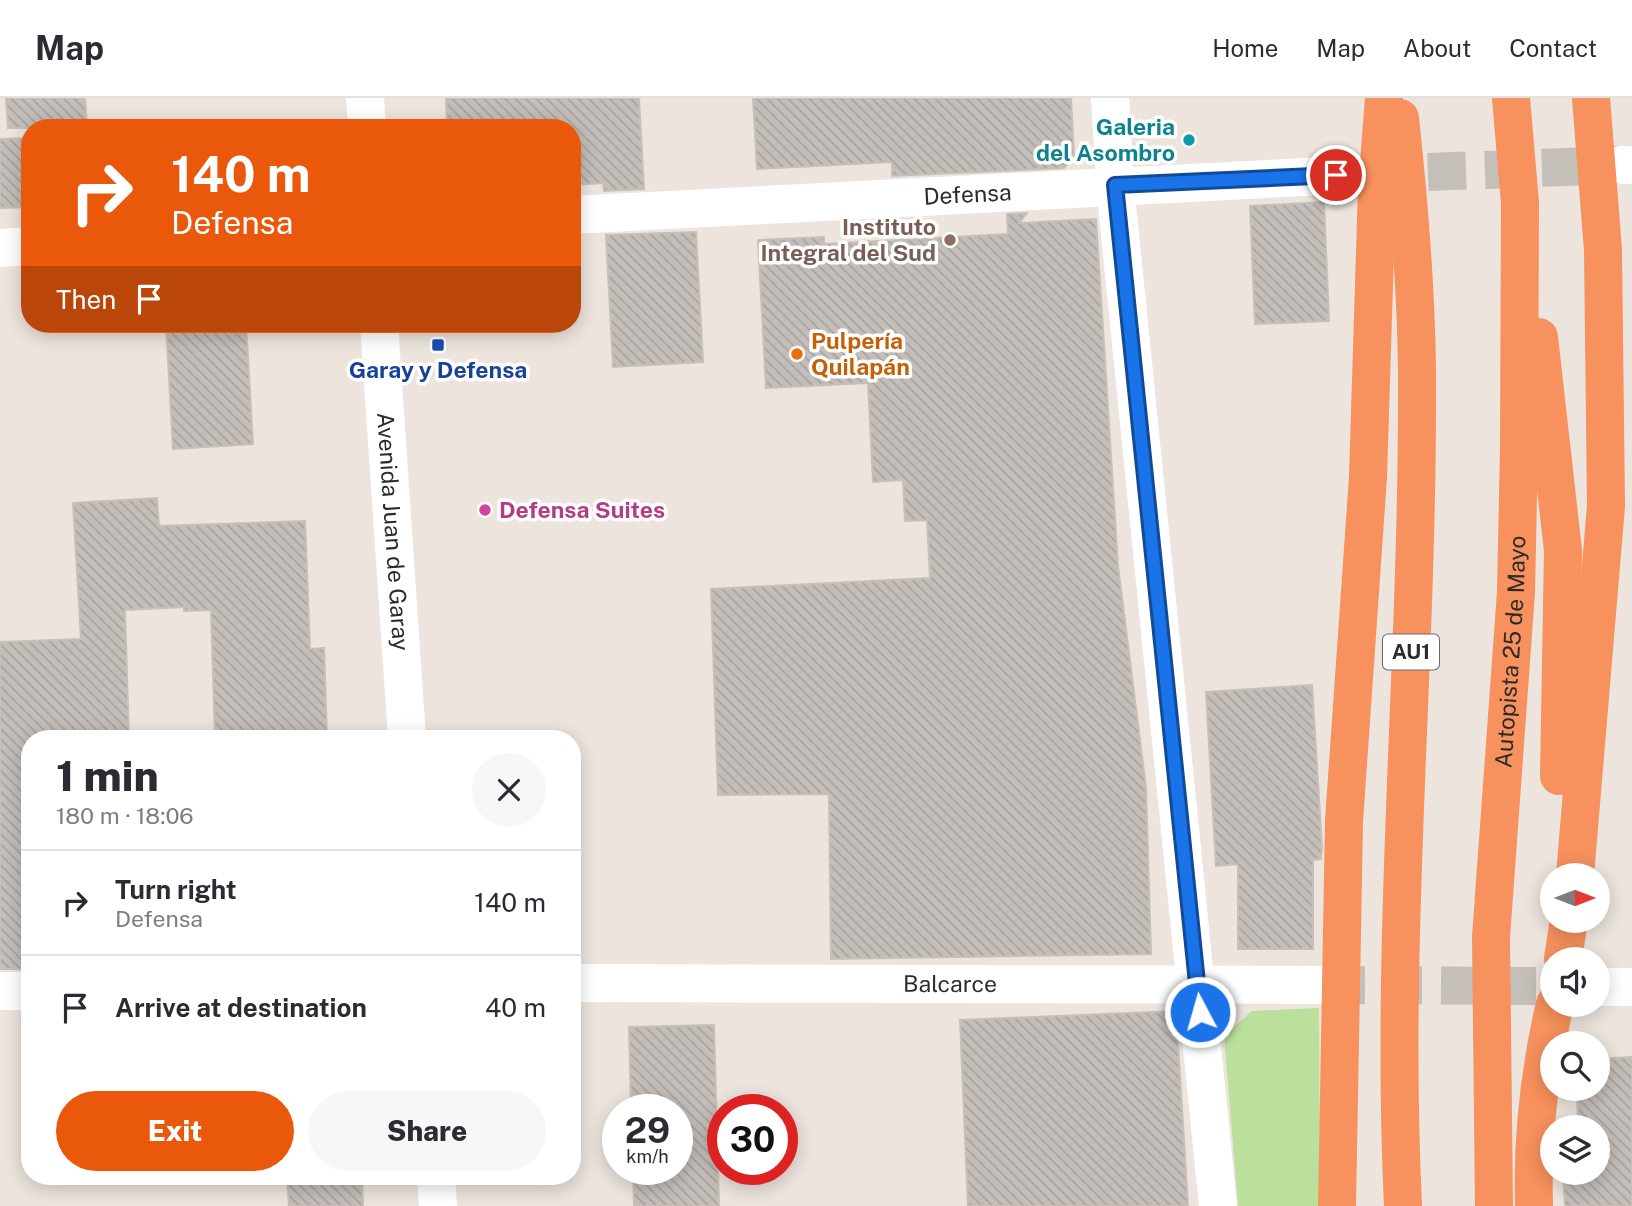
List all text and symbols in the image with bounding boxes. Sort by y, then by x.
text: Map [35,29,104,67]
text: Home [1212,34,1278,62]
text: Map [1316,34,1365,62]
text: About [1403,34,1471,62]
text: Contact [1509,34,1597,62]
place label: Galeria del Asombro [1036,113,1175,166]
marker: Galeria del Asombro [1181,132,1197,148]
text: 140 m [171,145,311,203]
pin [1306,145,1366,205]
icon: right [56,147,147,238]
icon: arrive [1317,156,1355,194]
street label: Defensa [923,178,1012,210]
text: Defensa [171,204,294,241]
place label: Instituto Integral del Sud [760,213,936,266]
marker: Instituto Integral del Sud [942,232,958,248]
icon: arrive [130,280,168,318]
text: Then [56,284,116,315]
place label: Pulpería Quilapán [811,327,910,380]
marker: Garay y Defensa [430,337,446,353]
marker: Pulpería Quilapán [789,346,805,362]
place label: Garay y Defensa [349,356,527,383]
street label: Avenida Juan de Garay [372,411,415,652]
place label: Defensa Suites [499,496,665,523]
marker: Defensa Suites [477,502,493,518]
street label: Autopista 25 de Mayo [1489,535,1530,769]
road number: AU1 [1383,634,1439,670]
text: 1 min [56,751,159,800]
button: close [472,753,546,827]
text: 180 m · 18:06 [56,802,194,829]
north arrow [1540,863,1610,933]
map controls [1540,863,1610,1185]
text: Turn right [115,874,237,905]
icon: right [56,884,94,922]
text: 140 m [474,887,546,918]
text: Defensa [115,905,203,932]
button: sound [1540,947,1610,1017]
street label: Balcarce [903,970,997,997]
position arrow [1163,975,1237,1049]
icon: arrive [56,989,94,1027]
text: Arrive at destination [115,992,367,1023]
text: 40 m [485,992,546,1023]
button: search [1540,1031,1610,1101]
button: Exit [56,1091,294,1171]
button: Share [308,1091,546,1171]
speed limit sign: 30 [707,1094,798,1185]
text: 29 [625,1110,670,1151]
button: layers [1540,1115,1610,1185]
text: km/h [626,1146,669,1167]

